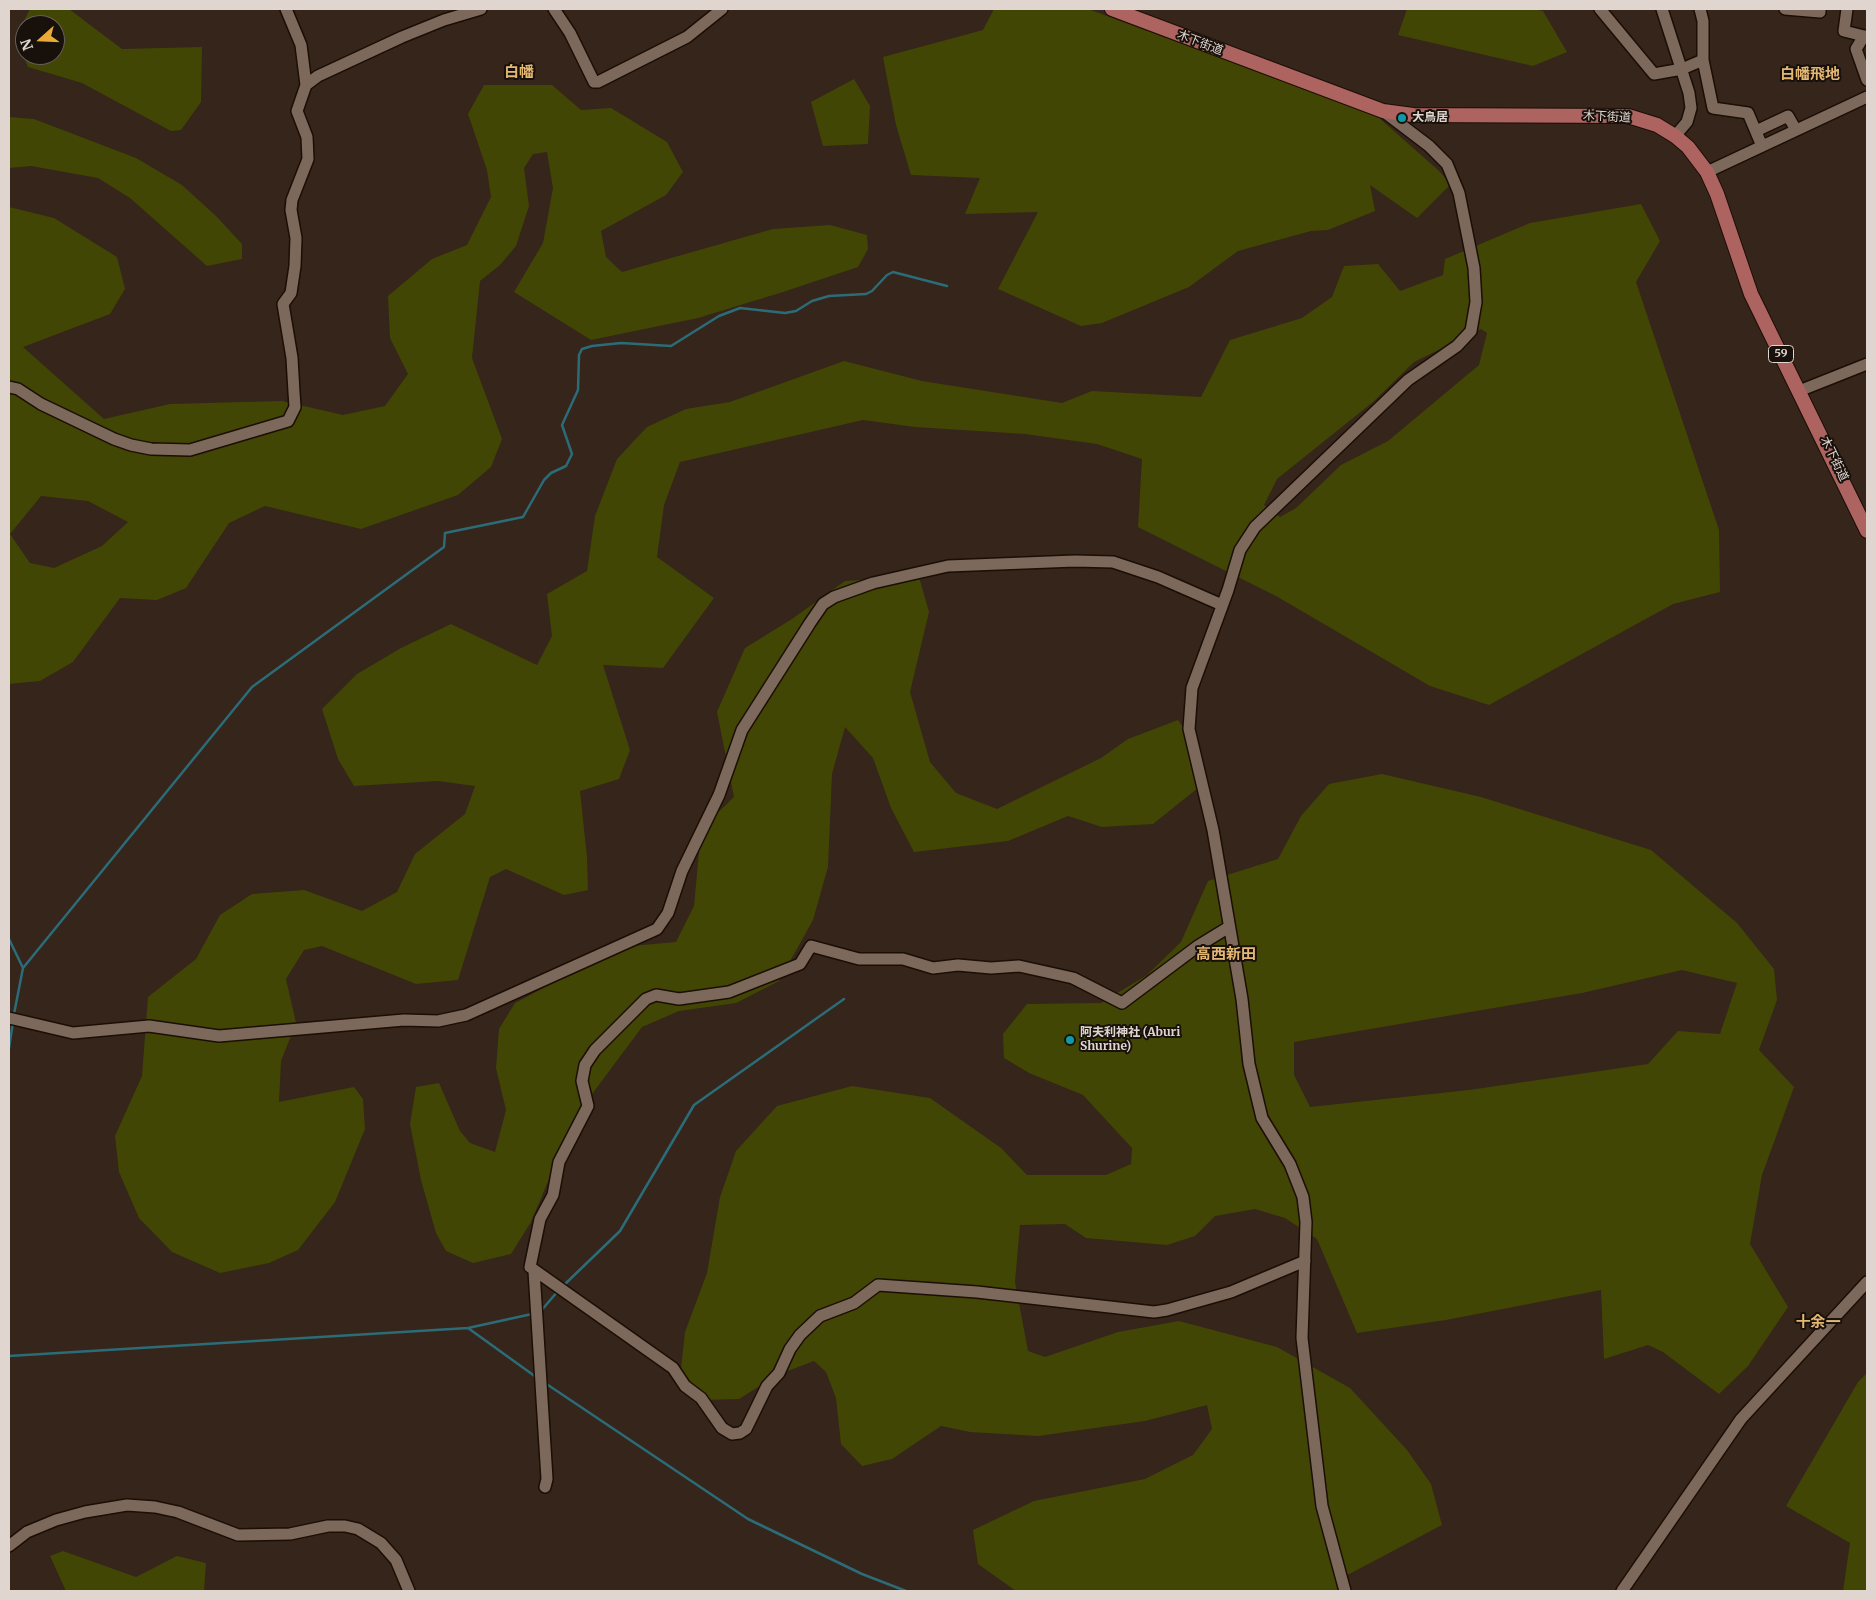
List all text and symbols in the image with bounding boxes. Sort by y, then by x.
north arrow [15,15,65,65]
street label: 木下街道 [1175,28,1225,58]
text: N [16,37,37,53]
district label: 白幡 [504,64,534,82]
district label: 白幡飛地 [1780,66,1840,84]
street label: 木下街道 [1583,109,1631,125]
place label: 大鳥居 [1412,111,1448,125]
marker: 大鳥居 [1396,112,1408,124]
road number: 59 [1768,346,1794,362]
street label: 木下街道 [1817,434,1851,484]
district label: 高西新田 [1196,946,1256,964]
place label: 阿夫利神社 (Aburi Shurine) [1080,1026,1180,1054]
marker: 阿夫利神社 (Aburi Shurine) [1064,1034,1076,1046]
district label: 十余一 [1796,1314,1840,1332]

